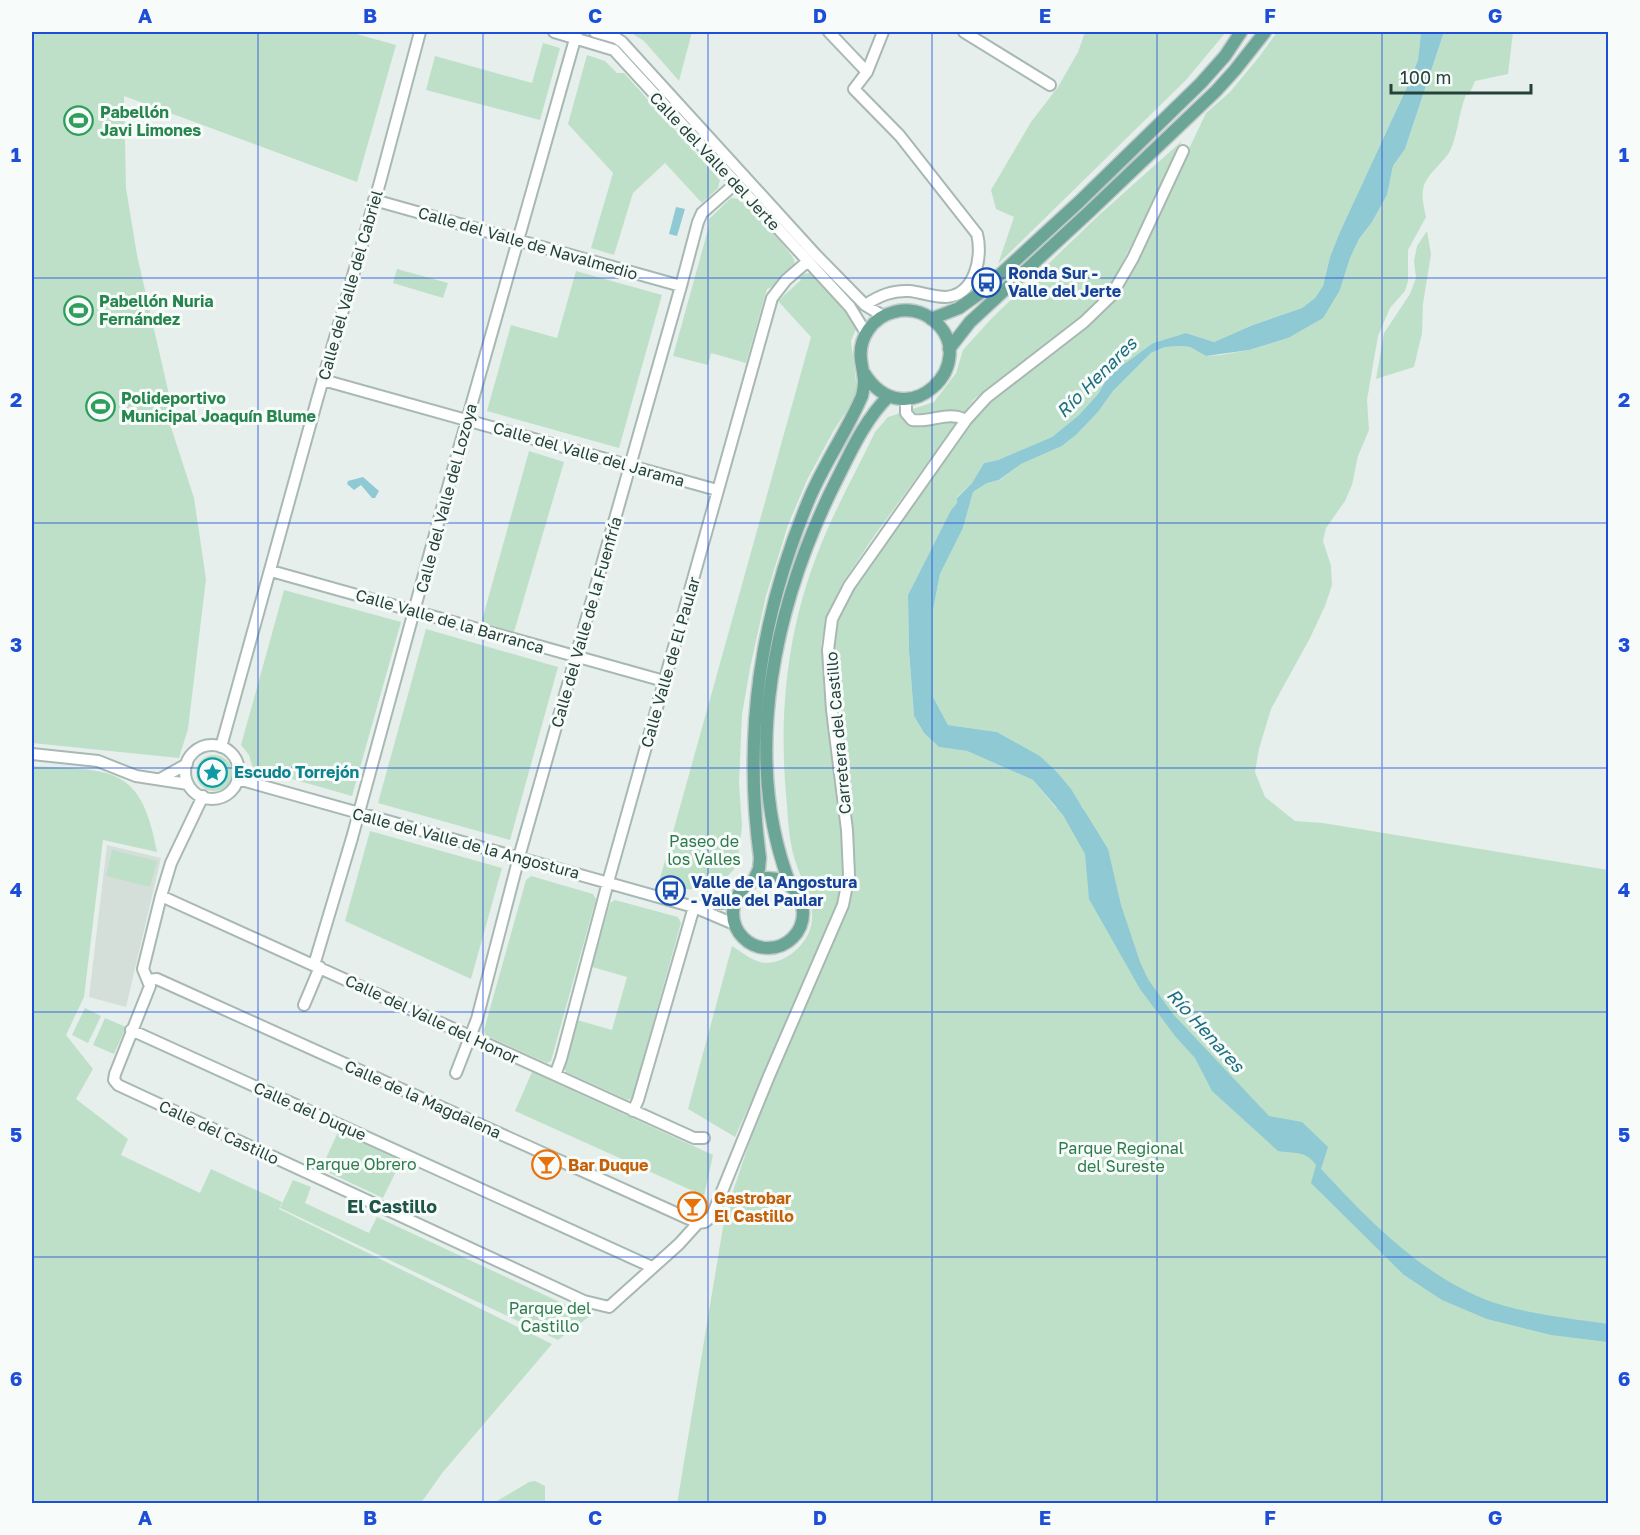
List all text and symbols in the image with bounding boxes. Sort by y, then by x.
text: A [138,3,152,27]
text: B [363,3,377,27]
text: C [588,3,602,27]
text: D [813,3,827,27]
text: E [1039,3,1051,27]
text: F [1264,3,1276,27]
text: G [1488,3,1502,27]
scale bar [1391,57,1530,95]
text: 100 m [1400,66,1451,88]
street label: Calle del Valle del Jerte [646,88,784,234]
place label: Pabellón Javi Limones [100,102,201,140]
sports icon: Pabellón Javi Limones [63,105,95,137]
text: 1 [11,142,21,166]
text: 1 [1619,142,1629,166]
street label: Calle del Valle del Cabriel [313,188,387,382]
street label: Calle del Valle de Navalmedio [416,202,640,284]
place label: Ronda Sur - Valle del Jerte [1008,263,1121,301]
bus stop icon: Ronda Sur - Valle del Jerte [971,266,1003,298]
place label: Pabellón Nuria Fernández [99,291,214,329]
sports icon: Pabellón Nuria Fernández [62,294,94,326]
water label: Río Henares [1051,331,1142,422]
text: 2 [10,387,22,411]
text: 2 [1618,387,1630,411]
place label: Polideportivo Municipal Joaquín Blume [121,388,316,426]
sports icon: Polideportivo Municipal Joaquín Blume [84,391,116,423]
street label: Calle del Valle del Lozoya [411,401,481,595]
street label: Calle del Valle del Jarama [491,417,687,491]
street label: Calle del Valle de la Fuenfría [546,514,626,730]
street label: Calle Valle de El Paular [636,574,704,750]
street label: Calle Valle de la Barranca [353,584,547,658]
text: 3 [10,632,22,656]
text: 3 [1618,632,1630,656]
street label: Carretera del Castillo [821,651,855,815]
place icon: Escudo Torrejón [197,756,229,788]
place label: Escudo Torrejón [234,762,359,782]
street label: Calle del Valle de la Angostura [350,803,582,883]
park label: Paseo de los Valles [667,831,741,869]
place label: Valle de la Angostura - Valle del Paular [691,872,857,910]
bus stop icon: Valle de la Angostura - Valle del Paular [654,875,686,907]
text: 4 [10,877,22,901]
text: 4 [1618,877,1630,901]
street label: Calle del Valle del Honor [342,970,522,1068]
water label: Río Henares [1163,984,1250,1077]
street label: Calle de la Magdalena [342,1055,504,1143]
street label: Calle del Duque [251,1077,369,1145]
street label: Calle del Castillo [156,1095,282,1169]
text: 5 [10,1122,22,1146]
text: 5 [1618,1122,1630,1146]
park label: Parque Regional del Sureste [1058,1138,1184,1176]
bar icon: Bar Duque [531,1149,563,1181]
park label: Parque Obrero [306,1154,416,1174]
place label: Bar Duque [568,1155,649,1175]
place label: Gastrobar El Castillo [714,1188,794,1226]
bar icon: Gastrobar El Castillo [677,1191,709,1223]
district label: El Castillo [347,1195,437,1217]
park label: Parque del Castillo [509,1298,591,1336]
text: 6 [10,1366,22,1390]
text: 6 [1618,1366,1630,1390]
text: A [138,1505,152,1529]
text: B [363,1505,377,1529]
text: C [588,1505,602,1529]
text: D [813,1505,827,1529]
text: E [1039,1505,1051,1529]
text: F [1264,1505,1276,1529]
text: G [1488,1505,1502,1529]

